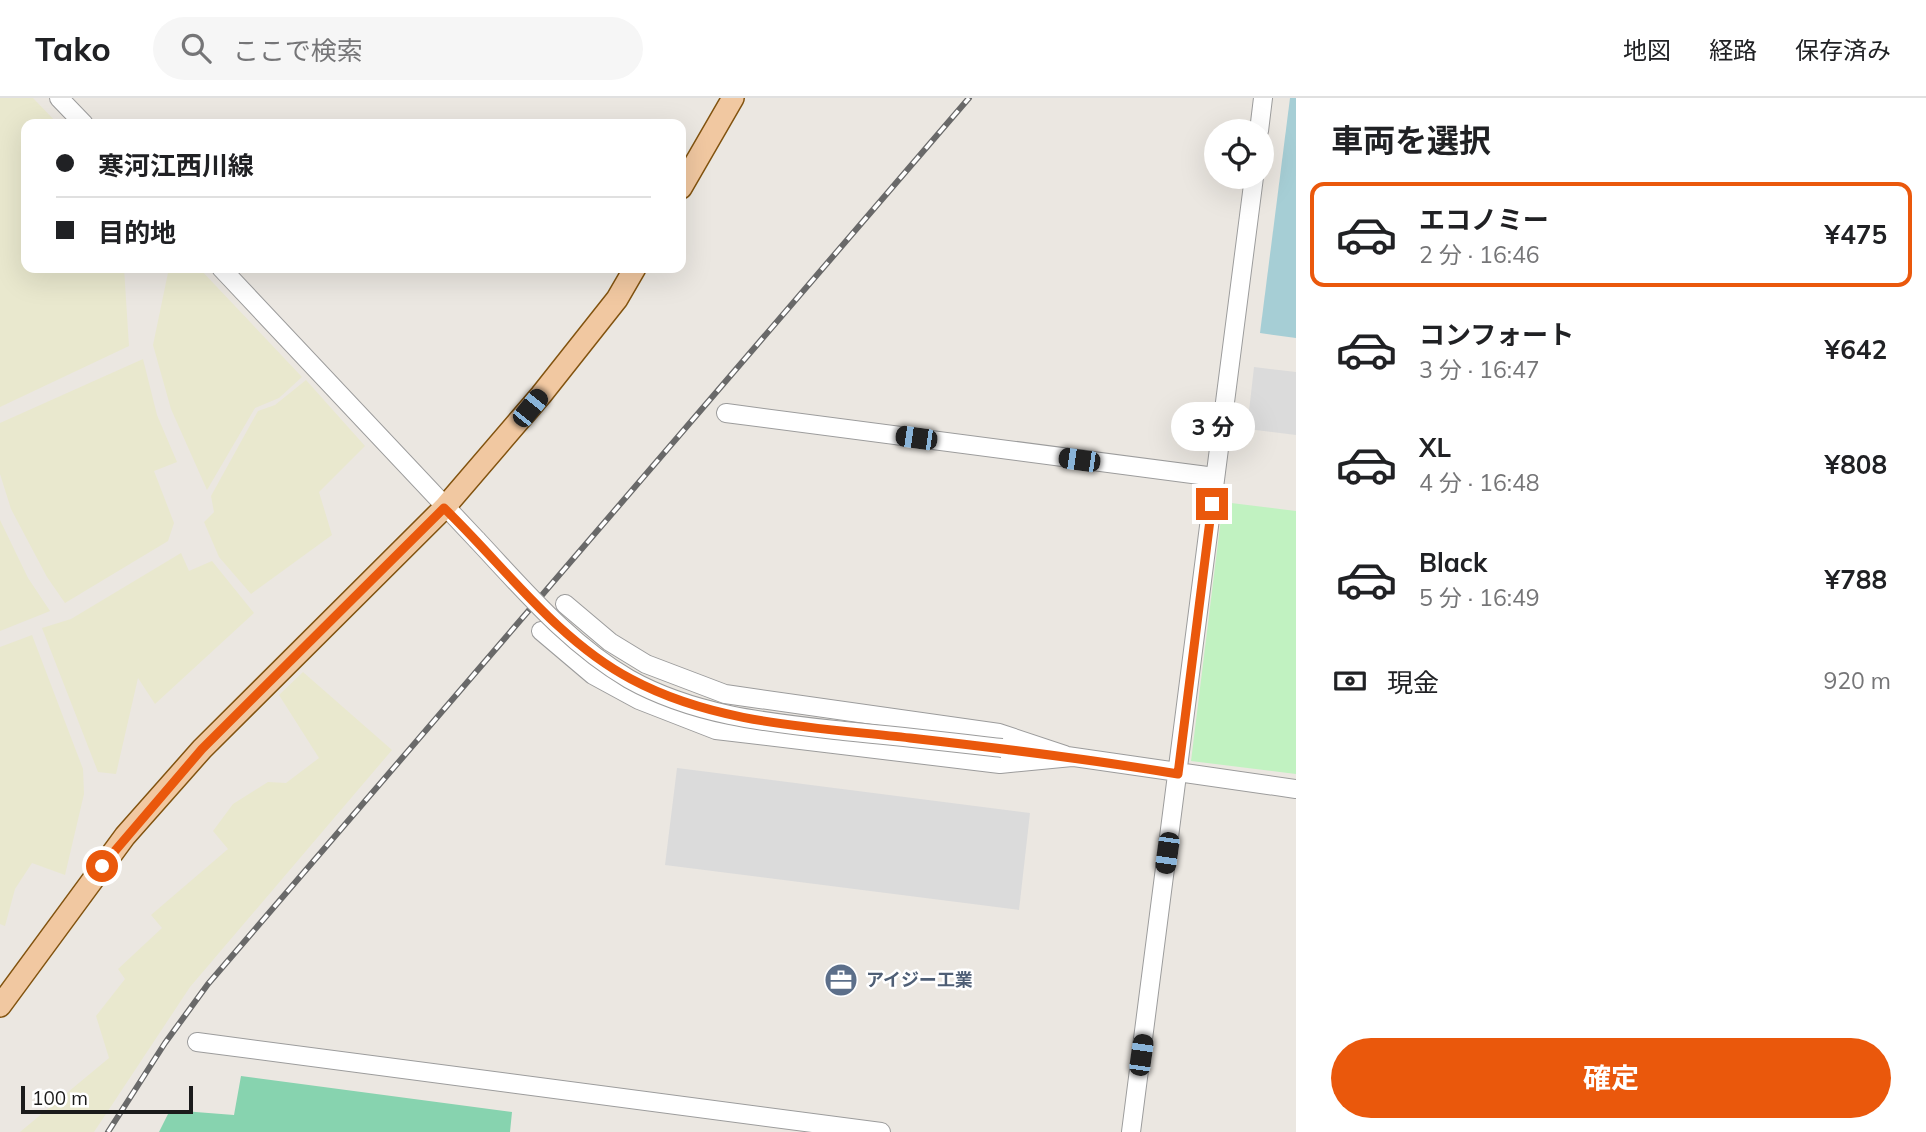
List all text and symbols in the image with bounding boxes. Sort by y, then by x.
search box [153,17,643,80]
text: Tako [35,28,111,69]
icon: search [177,29,215,67]
text: ここで検索 [233,34,363,67]
text: 地図 [1623,35,1671,65]
text: 経路 [1709,35,1757,65]
text: 保存済み [1795,35,1891,65]
map controls [1204,119,1274,189]
button: locate [1204,119,1274,189]
text: 車両を選択 [1331,120,1491,160]
text: 寒河江西川線 [98,149,254,182]
icon: car [1335,203,1398,266]
text: エコノミー [1419,203,1549,236]
text: 目的地 [98,216,176,249]
text: ¥475 [1825,218,1887,251]
text: 2 分 · 16:46 [1419,240,1540,269]
icon: car [1335,318,1398,381]
text: コンフォート [1419,318,1574,351]
text: ¥642 [1825,333,1887,366]
text: 3 分 · 16:47 [1419,355,1540,384]
car [509,385,552,431]
callout: 3 分 [1170,402,1254,452]
text: 3 分 [1191,412,1235,441]
car [894,425,939,451]
text: XL [1419,431,1451,464]
icon: car [1335,433,1398,496]
car [1057,447,1102,473]
text: ¥808 [1825,448,1887,481]
text: 4 分 · 16:48 [1419,468,1540,497]
route end [1196,488,1228,520]
text: Black [1419,546,1487,579]
icon: car [1335,548,1398,611]
text: ¥788 [1825,563,1887,596]
text: 5 分 · 16:49 [1419,583,1540,612]
icon: cash [1331,662,1369,700]
text: 現金 [1387,666,1439,699]
text: 920 m [1823,666,1891,695]
car [1154,831,1181,875]
route start [86,850,118,882]
office icon: アイジー工業 [822,961,860,999]
place label: アイジー工業 [866,968,973,991]
car [1128,1033,1155,1077]
button: 確定 [1331,1038,1891,1118]
scale bar [21,1083,192,1115]
text: 100 m [32,1086,88,1110]

